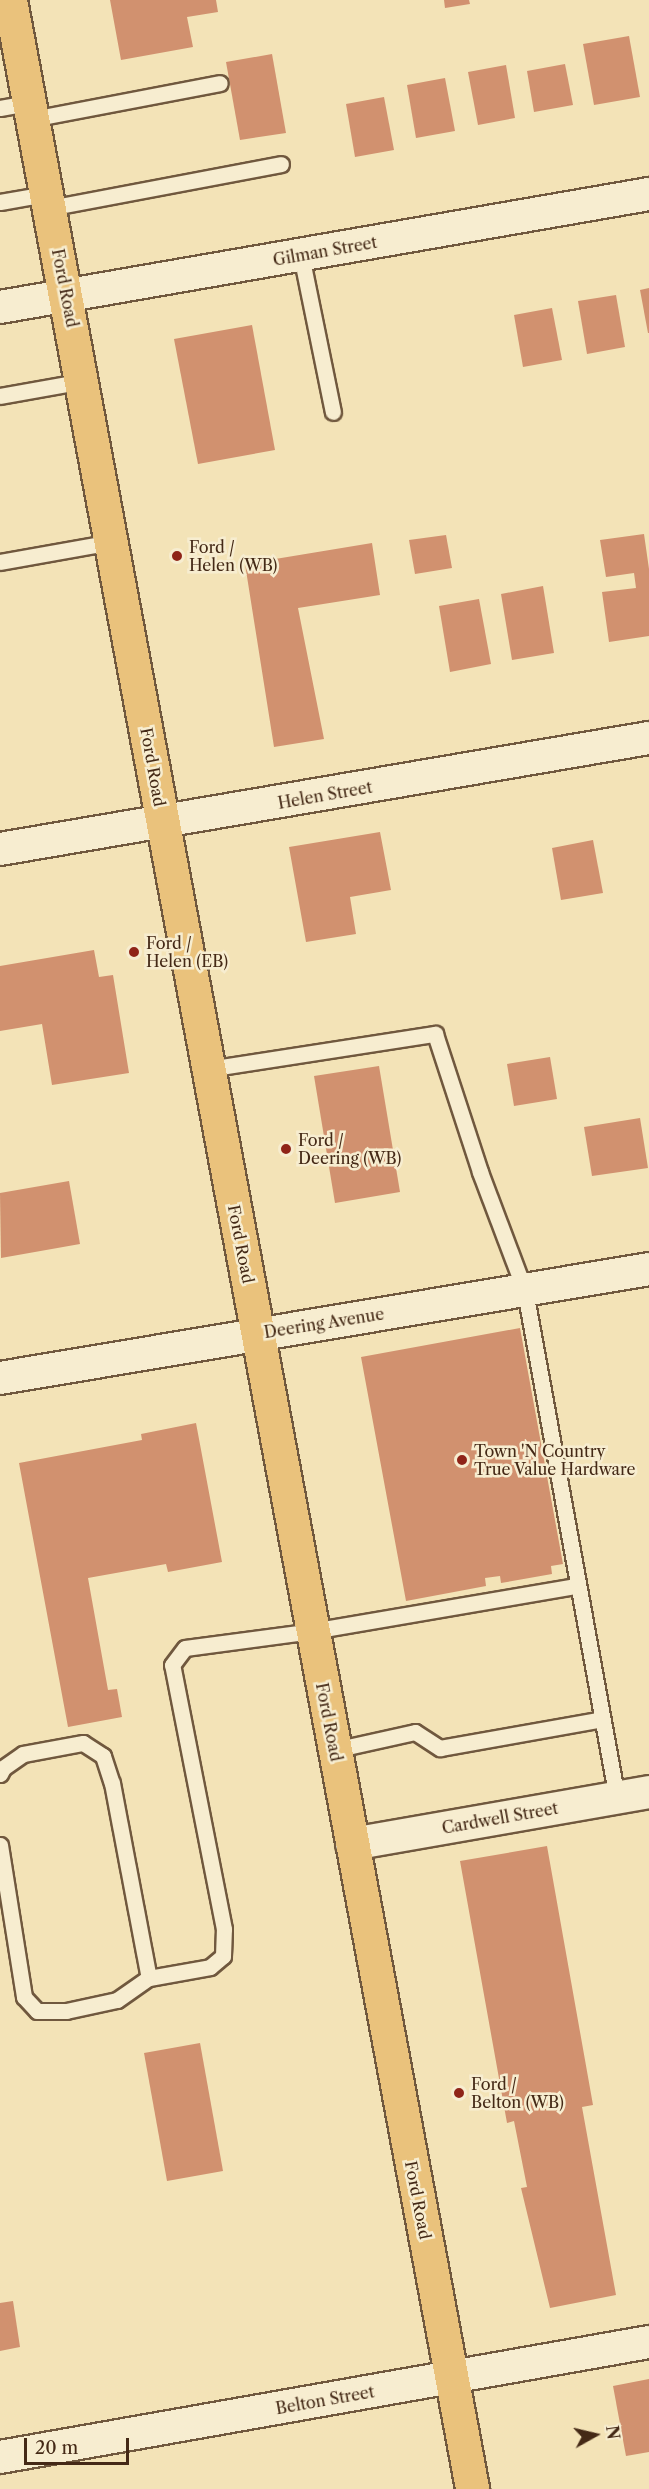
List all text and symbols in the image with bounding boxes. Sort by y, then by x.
street label: Gilman Street [271,232,379,270]
street label: Ford Road [48,247,82,329]
place label: Ford / Helen (WB) [189,537,277,575]
marker: Ford / Helen (WB) [170,549,184,563]
street label: Ford Road [137,726,169,808]
street label: Helen Street [276,777,374,813]
place label: Ford / Helen (EB) [146,933,228,971]
marker: Ford / Helen (EB) [127,945,141,959]
place label: Ford / Deering (WB) [298,1130,401,1168]
marker: Ford / Deering (WB) [279,1142,293,1156]
street label: Ford Road [224,1203,258,1285]
street label: Deering Avenue [262,1304,386,1342]
place label: Town 'N Country True Value Hardware [474,1441,636,1479]
marker: Town 'N Country True Value Hardware [455,1453,469,1467]
street label: Ford Road [312,1681,346,1763]
street label: Cardwell Street [440,1798,560,1838]
place label: Ford / Belton (WB) [471,2074,564,2112]
marker: Ford / Belton (WB) [452,2086,466,2100]
street label: Ford Road [401,2159,435,2241]
street label: Belton Street [274,2382,376,2418]
north arrow [565,2405,625,2465]
text: N [602,2424,624,2441]
scale bar [27,2426,132,2464]
text: 20 m [35,2437,78,2459]

